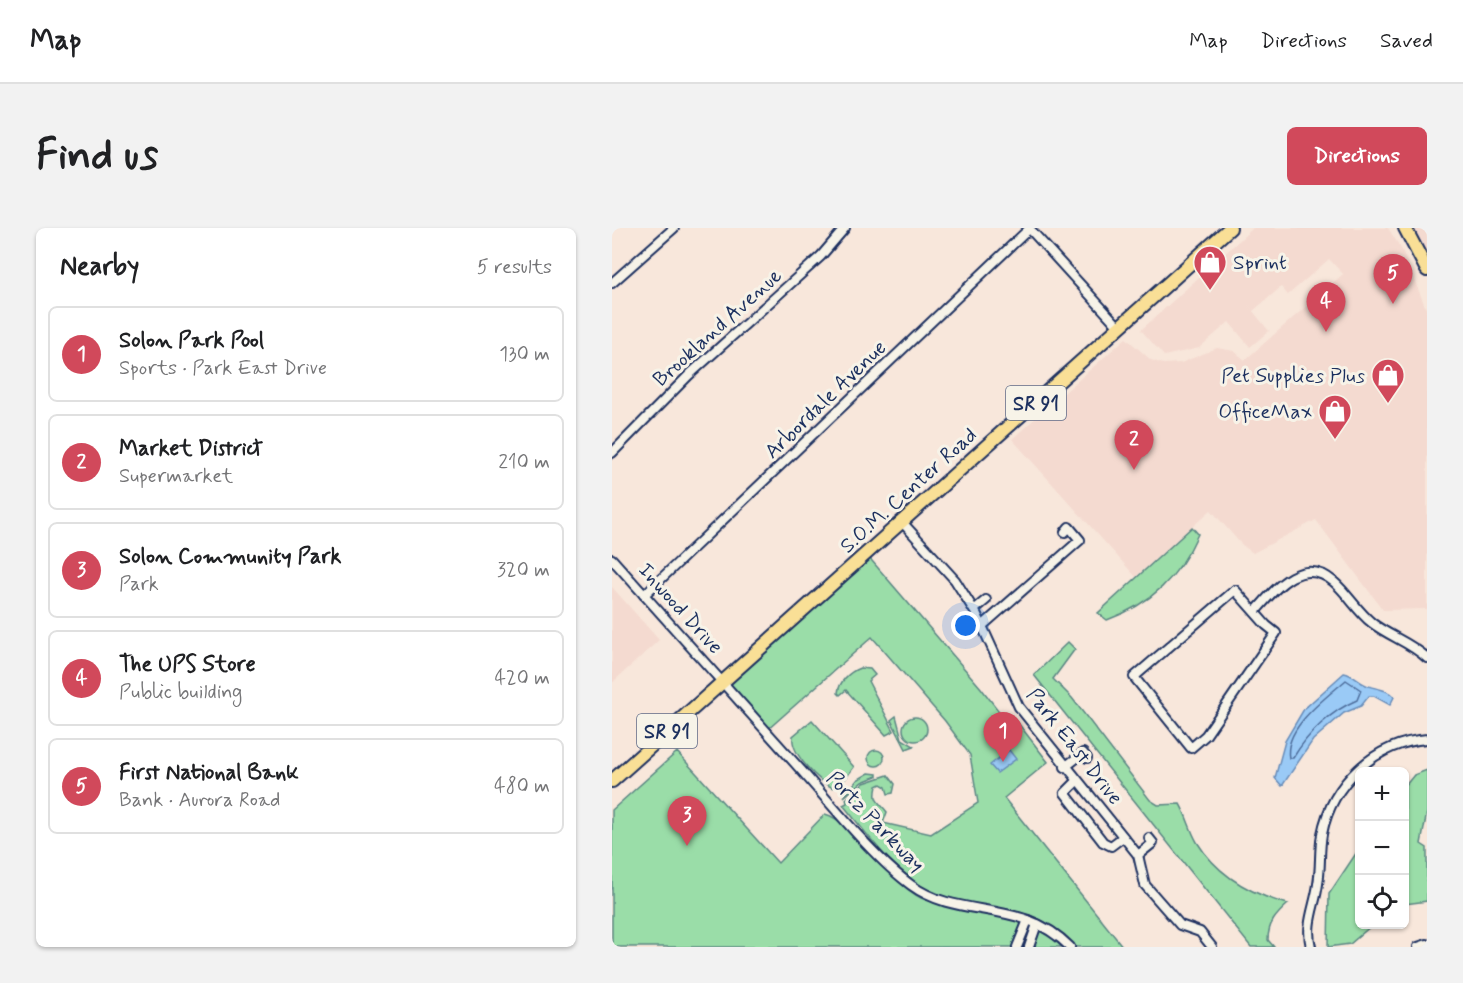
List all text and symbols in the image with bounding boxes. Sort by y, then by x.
text: Map [30,23,81,60]
text: Map [1189,27,1228,55]
text: Directions [1261,27,1347,55]
text: Saved [1380,27,1433,55]
button: Directions [1287,127,1427,185]
text: Find us [36,129,158,184]
shop icon: Sprint [1192,244,1228,291]
place label: Sprint [1233,249,1287,277]
text: Nearby [60,250,139,284]
text: 5 results [477,254,552,281]
pin: 5 [1374,254,1412,304]
street label: Brookland Avenue [647,262,788,393]
pin: 4 [1306,282,1346,332]
text: Solon Park Pool [119,327,264,355]
street label: Arbordale Avenue [759,334,893,465]
text: 1 [77,341,86,368]
text: 130 m [499,341,550,368]
text: Sports · Park East Drive [119,355,327,382]
shop icon: Pet Supplies Plus [1370,357,1406,404]
place label: Pet Supplies Plus [1221,362,1365,390]
road number: SR 91 [1006,386,1066,420]
shop icon: OfficeMax [1317,393,1353,440]
place label: OfficeMax [1218,398,1312,426]
pin: 2 [1114,420,1154,470]
street label: S.O.M. Center Road [834,422,983,560]
text: Market District [119,435,263,463]
text: 2 [77,449,86,476]
text: 210 m [498,449,550,476]
text: Supermarket [119,463,233,490]
text: Solon Community Park [119,543,341,571]
text: 3 [77,557,86,584]
text: 320 m [497,557,550,584]
street label: Inwood Drive [632,557,729,660]
text: Park [119,571,159,598]
your location [951,611,980,640]
text: The UPS Store [119,651,256,679]
text: 4 [76,665,87,692]
text: 420 m [494,665,550,692]
text: Public building [119,679,242,706]
street label: Park East Drive [1020,682,1129,811]
pin: 1 [984,712,1022,762]
road number: SR 91 [637,714,697,748]
text: First National Bank [119,759,299,787]
street label: Portz Parkway [820,765,931,878]
map controls [1355,767,1409,929]
button: + [1355,767,1409,821]
text: 5 [76,773,88,800]
text: 480 m [494,773,550,800]
text: Bank · Aurora Road [119,787,280,814]
pin: 3 [668,796,706,846]
button: − [1355,821,1409,875]
button: locate [1355,875,1409,929]

